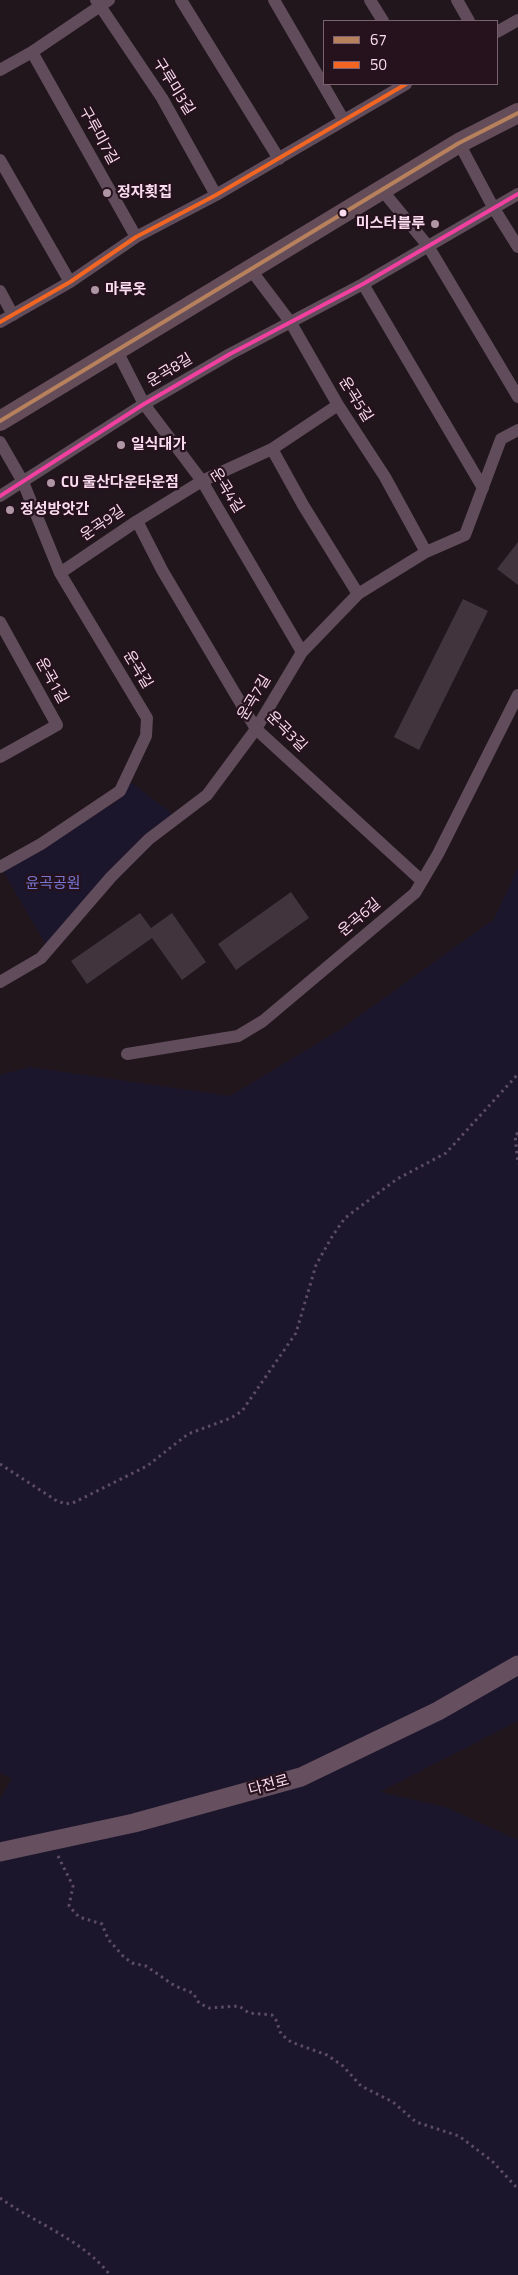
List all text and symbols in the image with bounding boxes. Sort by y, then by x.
legend [323,20,498,85]
text: 67 [370,28,387,51]
text: 50 [370,53,387,76]
street label: 구루미3길 [149,55,197,119]
street label: 구루미7길 [75,104,121,168]
place label: 정자횟집 [117,184,172,202]
marker: 정자횟집 [101,187,113,199]
unlabelled marker [338,208,348,218]
place label: 미스터블루 [356,215,425,233]
marker: 미스터블루 [429,218,441,230]
place label: 마루옷 [105,281,146,299]
marker: 마루옷 [89,284,101,296]
street label: 운곡8길 [144,350,196,392]
street label: 운곡5길 [334,374,376,426]
place label: 일식대가 [131,436,186,454]
marker: 일식대가 [115,439,127,451]
street label: 운곡4길 [205,465,247,517]
place label: CU 울산다운타운점 [61,474,179,492]
marker: CU 울산다운타운점 [45,477,57,489]
place label: 정성방앗간 [20,501,89,519]
street label: 운곡9길 [77,503,129,545]
marker: 정성방앗간 [4,504,16,516]
street label: 운곡길 [119,648,155,692]
street label: 운곡1길 [31,655,71,707]
street label: 운곡7길 [234,672,276,724]
street label: 운곡3길 [262,708,310,756]
park label: 윤곡공원 [25,875,81,893]
street label: 운곡6길 [335,895,385,941]
street label: 다전로 [247,1772,291,1800]

